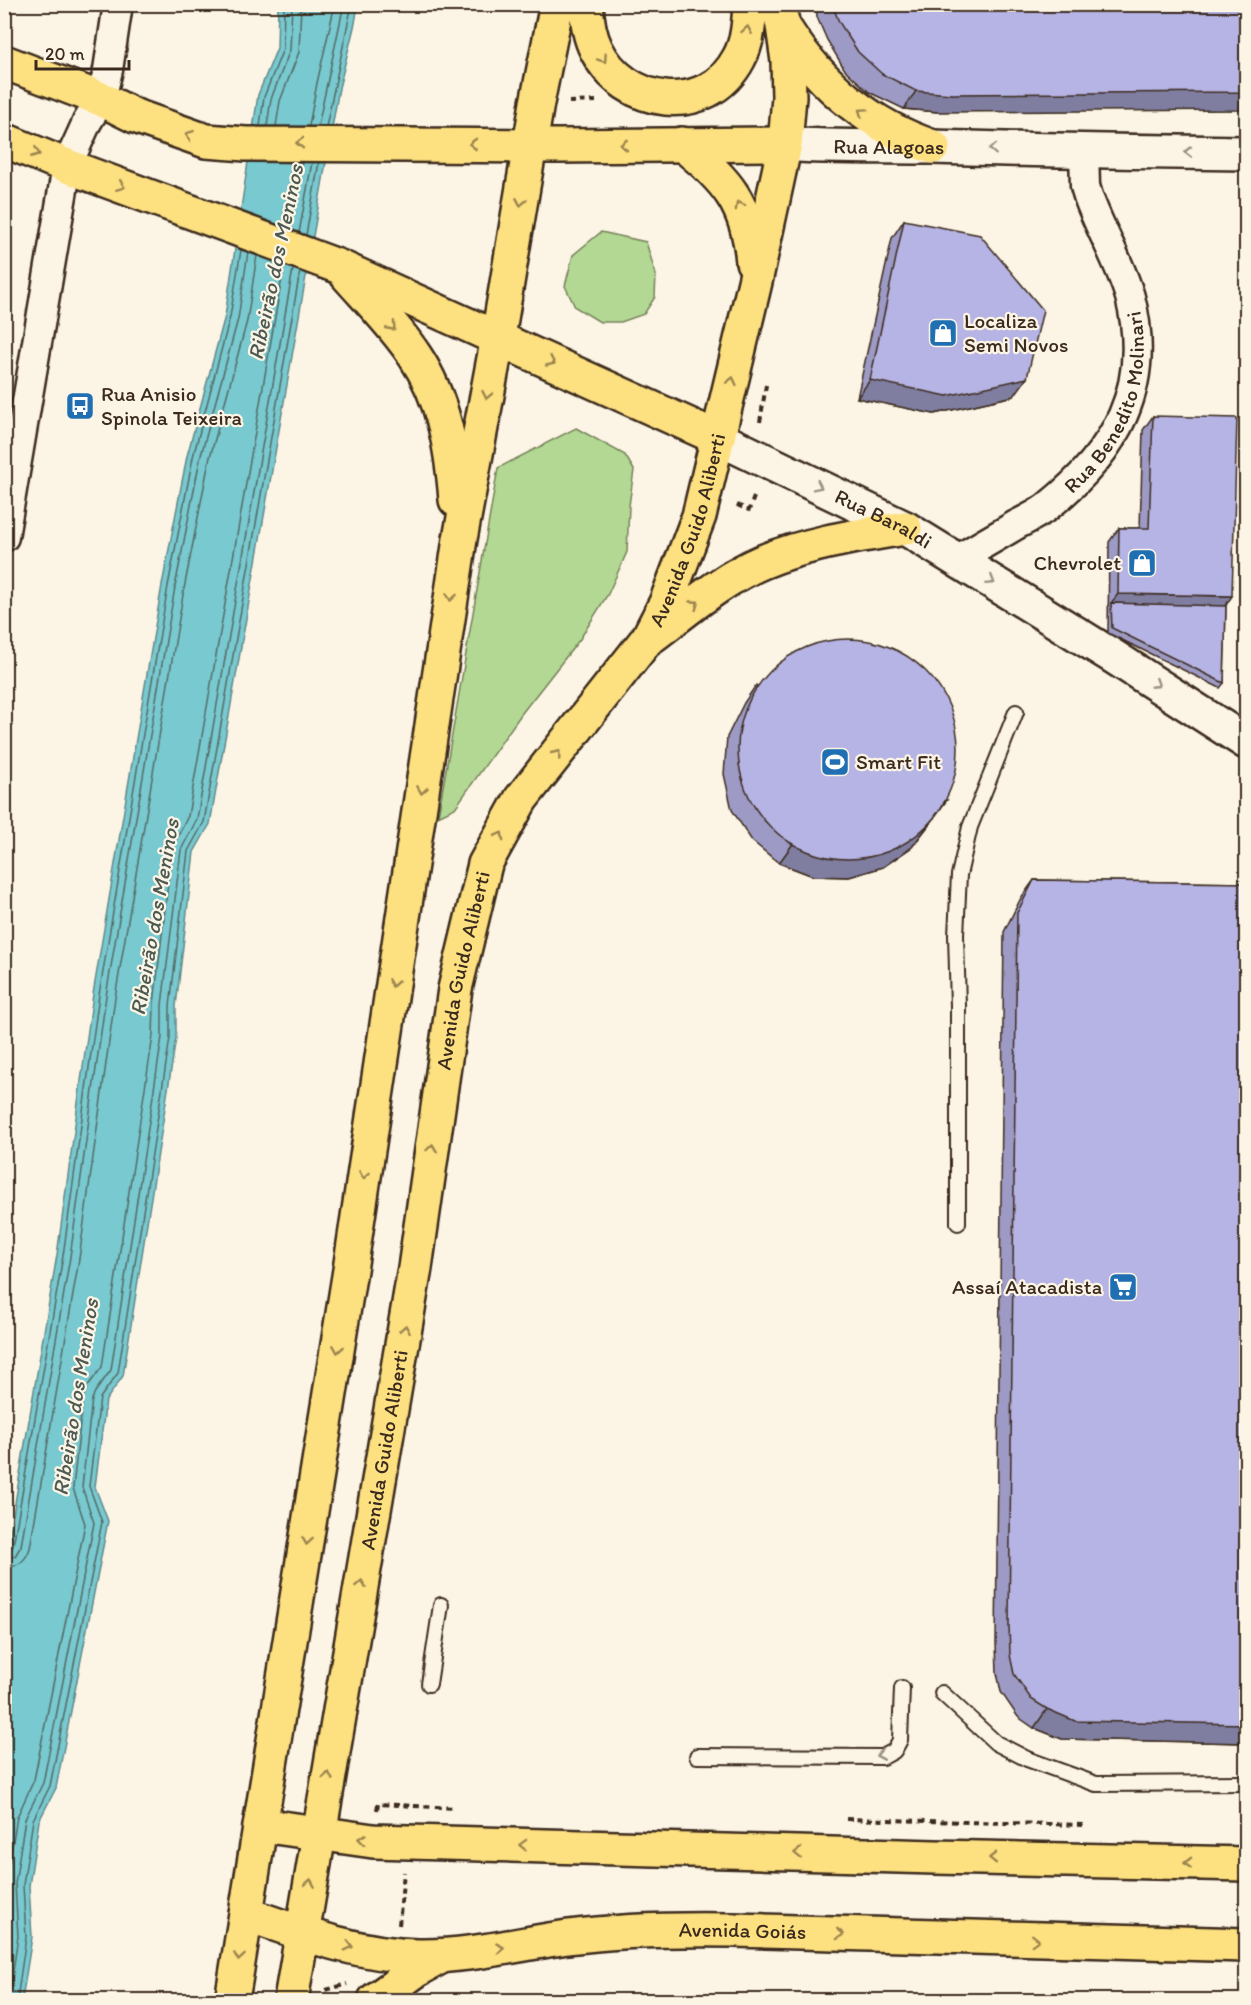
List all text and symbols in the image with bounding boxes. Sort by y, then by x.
one-way arrow [740,25,753,35]
scale bar [36,33,129,71]
text: 20 m [45,43,85,65]
one-way arrow [596,53,607,64]
one-way arrow [858,108,869,119]
one-way arrow [184,130,195,143]
street label: Rua Alagoas [833,133,945,159]
one-way arrow [295,137,304,149]
one-way arrow [468,138,477,150]
one-way arrow [620,139,629,151]
one-way arrow [989,142,998,155]
one-way arrow [29,146,40,158]
one-way arrow [1184,146,1193,158]
water label: Ribeirão dos Meninos [242,161,310,362]
one-way arrow [115,179,126,191]
one-way arrow [515,197,528,207]
one-way arrow [735,201,746,211]
place label: Localiza Semi Novos [964,308,1068,357]
street label: Rua Benedito Molinari [1059,310,1149,498]
shop icon: Localiza Semi Novos [927,317,959,349]
one-way arrow [385,320,396,331]
one-way arrow [545,354,556,366]
one-way arrow [724,376,737,386]
place label: Rua Anisio Spinola Teixeira [101,381,242,430]
bus stop icon: Rua Anisio Spinola Teixeira [64,390,96,422]
one-way arrow [481,390,494,400]
street label: Avenida Guido Aliberti [643,431,730,631]
one-way arrow [811,479,822,491]
street label: Rua Baraldi [831,483,937,554]
shop icon: Chevrolet [1126,547,1158,579]
place label: Chevrolet [1034,550,1121,575]
one-way arrow [985,573,995,585]
one-way arrow [445,592,457,601]
one-way arrow [689,600,700,611]
one-way arrow [1150,676,1160,688]
sports icon: Smart Fit [819,746,851,778]
one-way arrow [550,749,561,760]
place label: Smart Fit [856,749,941,774]
one-way arrow [416,784,429,794]
water label: Ribeirão dos Meninos [124,816,185,1017]
one-way arrow [493,832,504,843]
street label: Avenida Guido Aliberti [431,868,495,1071]
one-way arrow [388,978,400,987]
one-way arrow [426,1144,438,1153]
one-way arrow [359,1171,371,1180]
supermarket icon: Assaí Atacadista [1107,1271,1139,1303]
place label: Assaí Atacadista [952,1274,1102,1299]
water label: Ribeirão dos Meninos [47,1296,105,1497]
one-way arrow [398,1325,410,1334]
one-way arrow [332,1344,344,1353]
street label: Avenida Guido Aliberti [354,1348,413,1552]
one-way arrow [301,1537,313,1546]
one-way arrow [354,1579,367,1589]
one-way arrow [875,1748,885,1761]
one-way arrow [321,1771,334,1781]
one-way arrow [358,1834,367,1846]
one-way arrow [519,1839,528,1852]
one-way arrow [794,1847,803,1860]
one-way arrow [989,1852,998,1865]
one-way arrow [1184,1857,1193,1869]
one-way arrow [303,1879,316,1889]
street label: Avenida Goiás [679,1917,807,1944]
one-way arrow [836,1927,845,1940]
one-way arrow [1031,1933,1040,1946]
one-way arrow [343,1939,354,1951]
one-way arrow [495,1942,504,1954]
one-way arrow [233,1953,245,1962]

